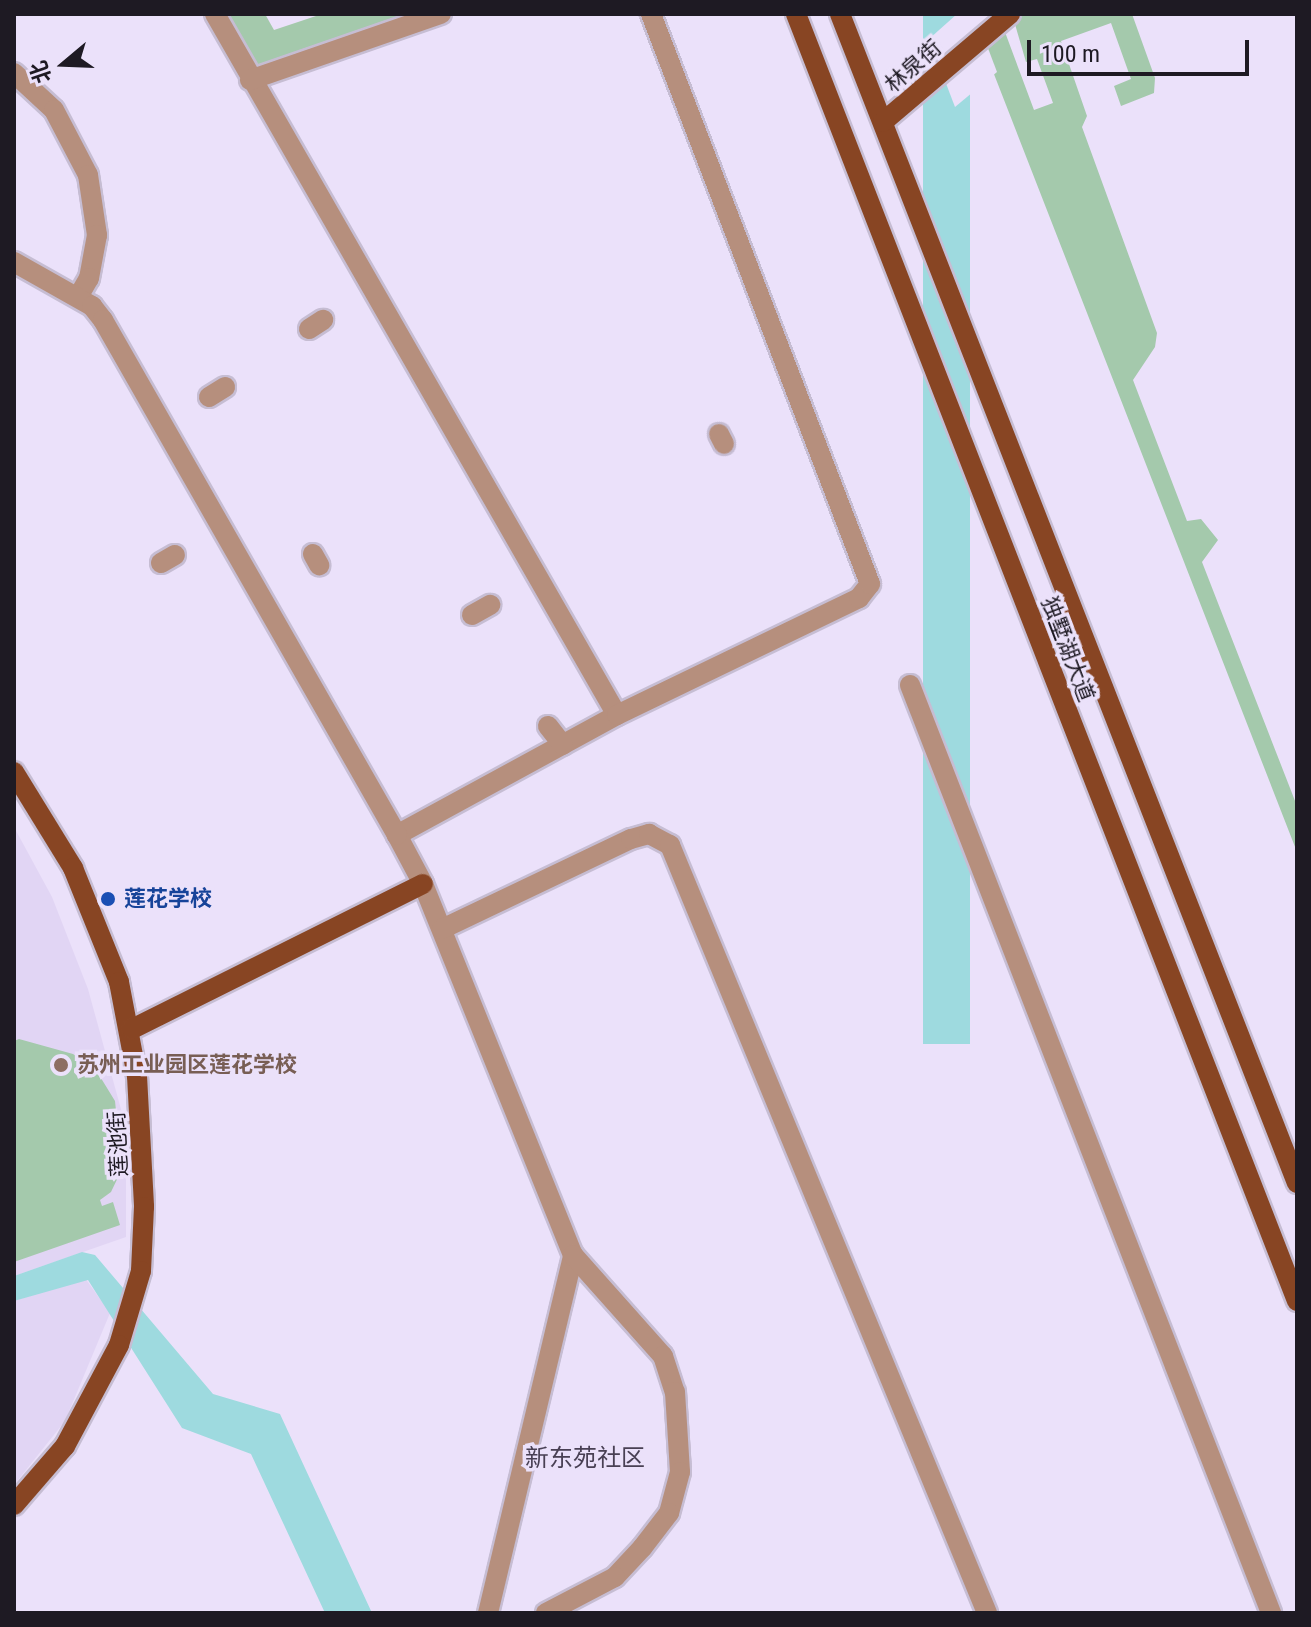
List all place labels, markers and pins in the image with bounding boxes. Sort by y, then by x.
place label: 莲花学校 [124,886,212,912]
marker: 莲花学校 [99,890,117,908]
place label: 苏州工业园区莲花学校 [77,1052,297,1078]
marker: 苏州工业园区莲花学校 [52,1056,70,1074]

